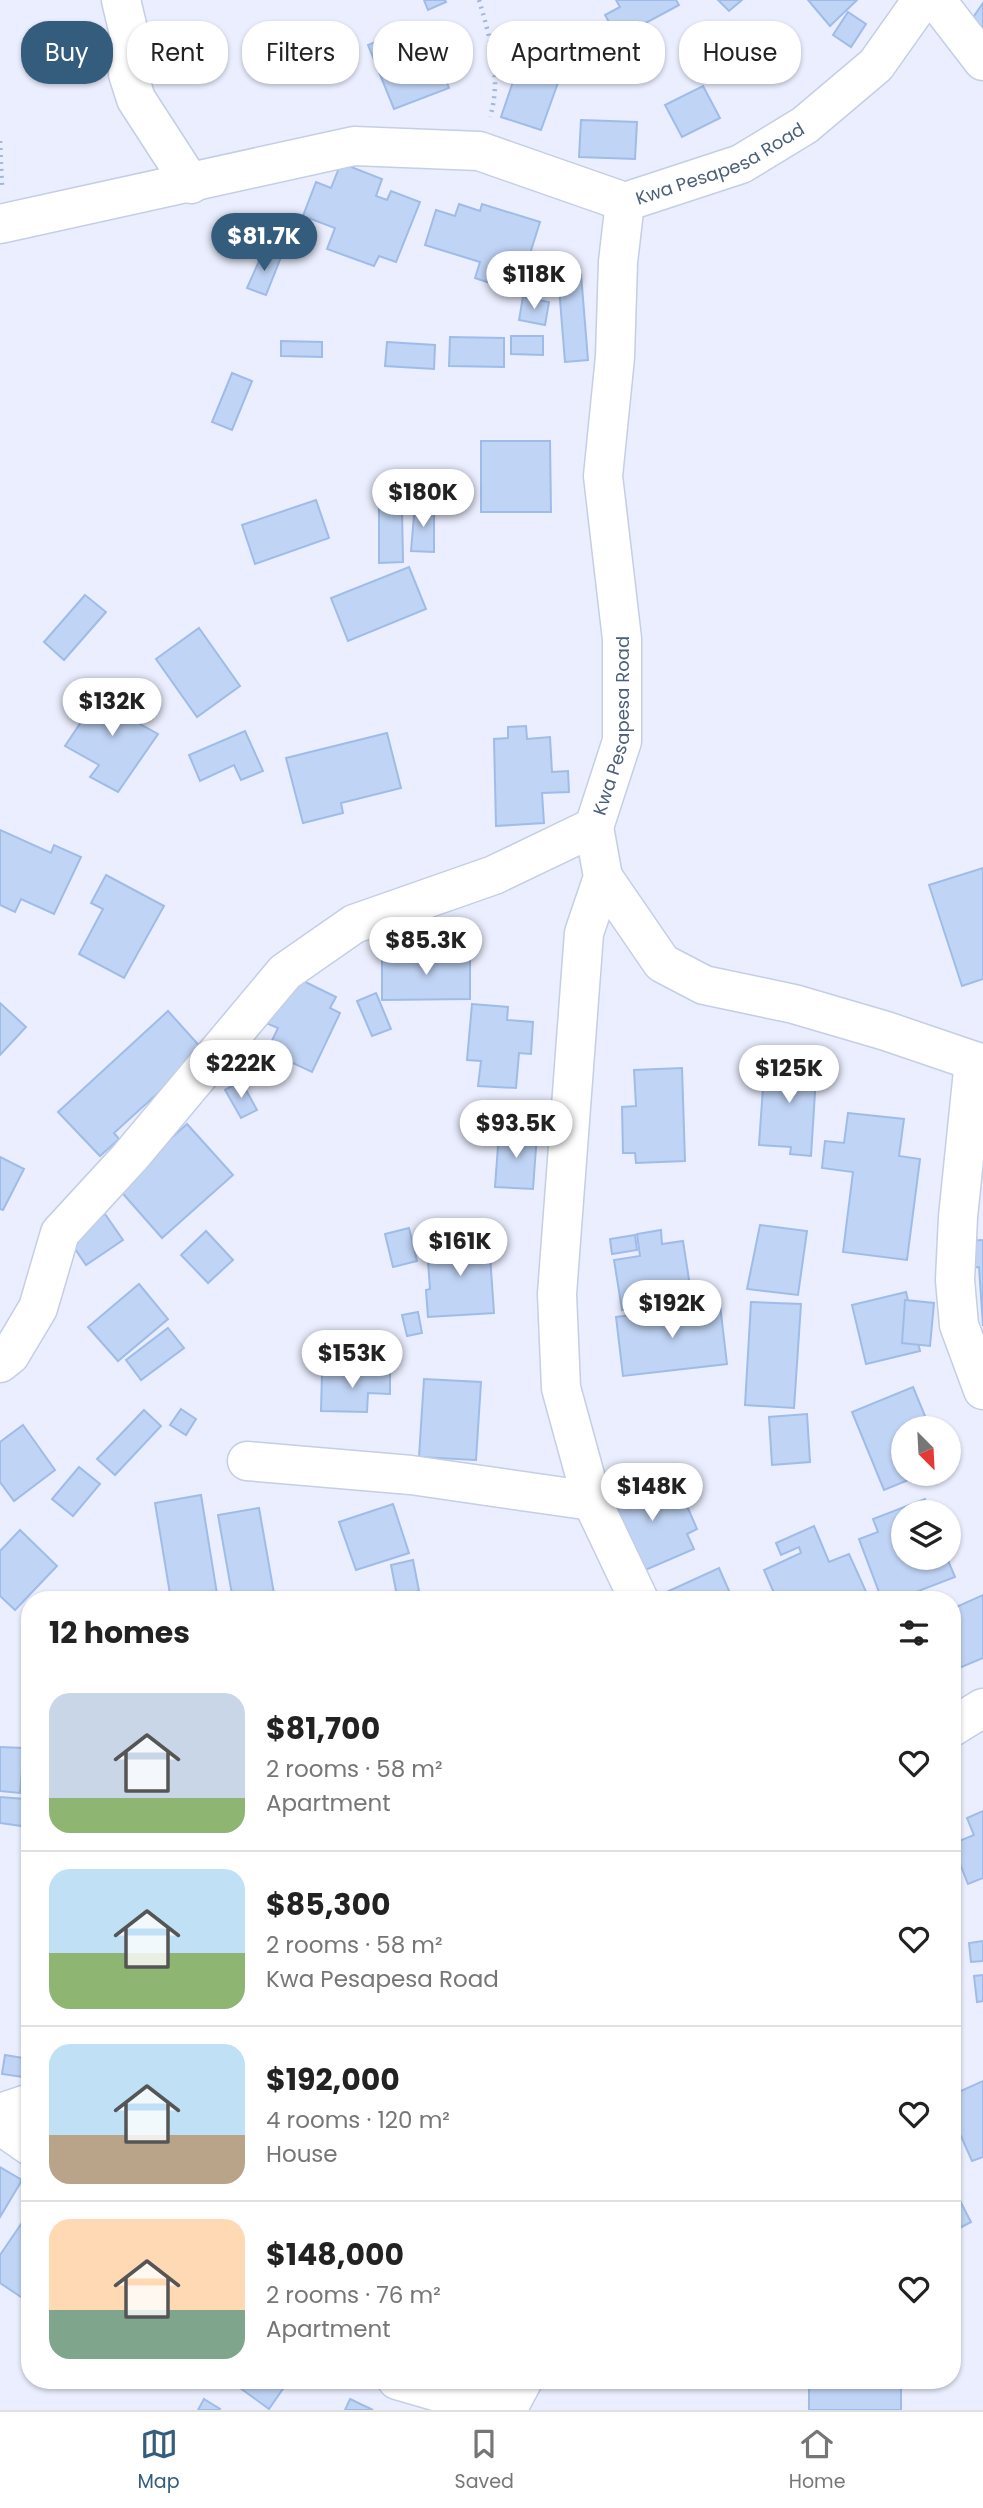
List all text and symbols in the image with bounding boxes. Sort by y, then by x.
chip: Buy [21,21,113,84]
chip: Rent [127,21,228,84]
chip: Filters [242,21,359,84]
chip: New [373,21,473,84]
chip: Apartment [487,21,665,84]
chip: House [679,21,801,84]
street label: Kwa Pesapesa Road [632,116,809,210]
pin: $81.7K [207,214,321,273]
text: $81.7K [227,220,301,252]
pin: $118K [485,252,583,311]
text: $118K [502,258,566,290]
pin: $180K [374,470,472,529]
text: $180K [388,476,458,508]
street label: Kwa Pesapesa Road [586,636,635,818]
pin: $132K [63,678,161,738]
text: $132K [79,685,145,717]
pin: $85.3K [369,918,483,977]
text: $85.3K [385,924,467,956]
pin: $222K [192,1040,290,1100]
pin: $125K [740,1046,838,1105]
text: $222K [206,1047,276,1079]
text: $125K [755,1052,823,1084]
pin: $93.5K [459,1100,573,1160]
text: $93.5K [476,1107,556,1139]
pin: $161K [411,1218,509,1278]
text: $161K [428,1225,492,1257]
pin: $192K [623,1280,721,1340]
text: $192K [638,1287,706,1319]
pin: $153K [303,1330,401,1390]
text: $153K [318,1337,386,1369]
north arrow [891,1416,961,1486]
map controls [891,1416,961,1570]
pin: $148K [603,1464,701,1523]
text: $148K [617,1470,687,1502]
button: layers [891,1500,961,1570]
text: 12 homes [49,1611,190,1654]
icon: filters [895,1614,933,1652]
text: $81,700 [266,1707,380,1750]
icon: home [105,1721,189,1805]
icon: heart [895,1744,933,1782]
text: 2 rooms · 58 m² [266,1753,443,1785]
text: Apartment [266,1787,391,1819]
text: $85,300 [266,1883,391,1926]
icon: home [105,1897,189,1981]
icon: heart [895,1920,933,1958]
text: 2 rooms · 58 m² [266,1929,443,1961]
text: Kwa Pesapesa Road [266,1963,499,1995]
text: $192,000 [266,2058,400,2101]
icon: home [105,2072,189,2156]
icon: heart [895,2095,933,2133]
text: 4 rooms · 120 m² [266,2104,450,2136]
text: House [266,2138,338,2170]
text: $148,000 [266,2233,404,2276]
icon: home [105,2247,189,2331]
icon: heart [895,2270,933,2308]
text: 2 rooms · 76 m² [266,2279,441,2311]
text: Apartment [266,2313,391,2345]
tab: Map [137,2425,180,2496]
tab: Saved [455,2425,514,2496]
tab: Home [789,2425,845,2496]

